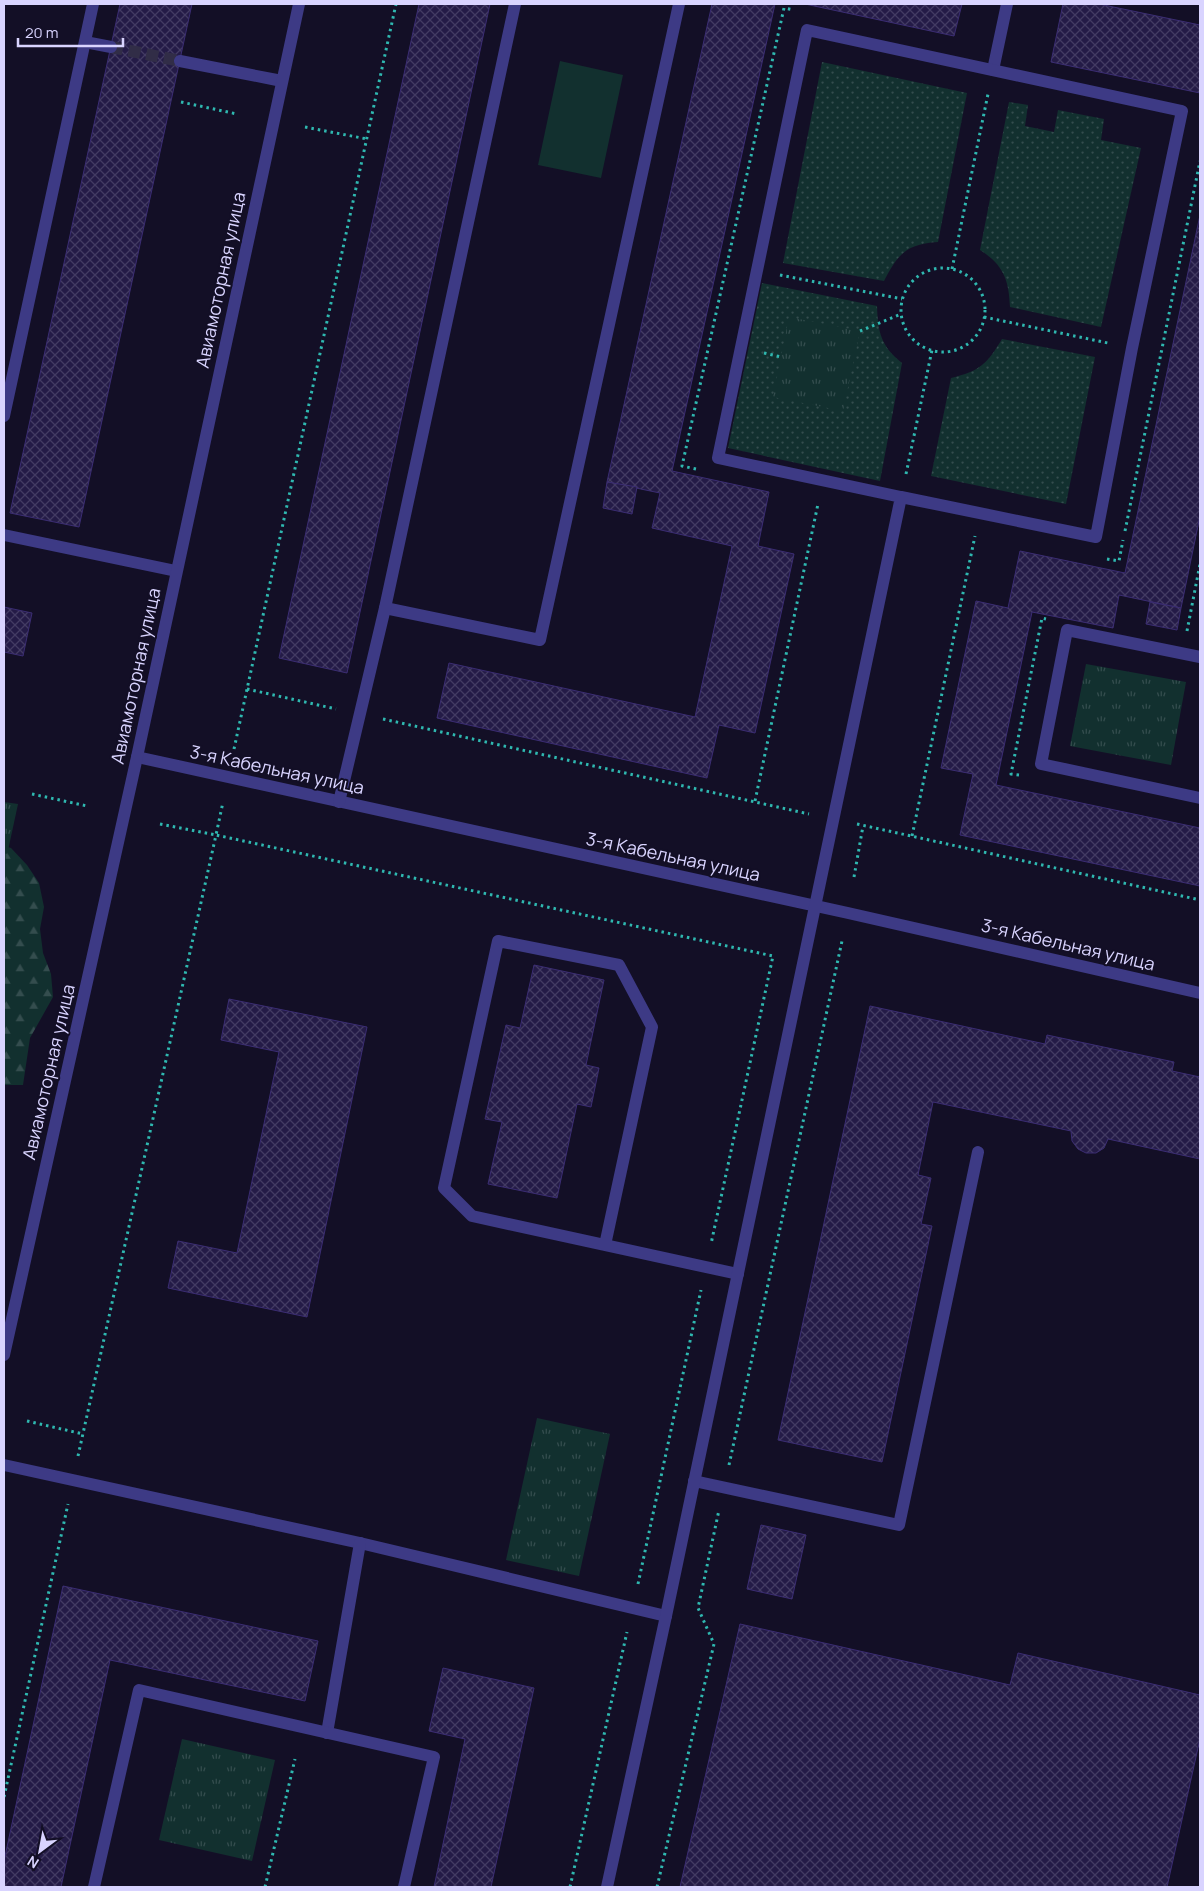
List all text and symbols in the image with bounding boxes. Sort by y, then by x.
scale bar [18,15,122,47]
text: 20 m [25,22,58,43]
street label: Авиамоторная улица [190,190,250,370]
street label: Авиамоторная улица [105,586,165,766]
street label: 3-я Кабельная улица [188,739,367,799]
street label: 3-я Кабельная улица [584,826,763,886]
street label: 3-я Кабельная улица [979,912,1157,976]
street label: Авиамоторная улица [16,982,80,1162]
north arrow [15,1826,65,1876]
text: N [24,1852,42,1873]

